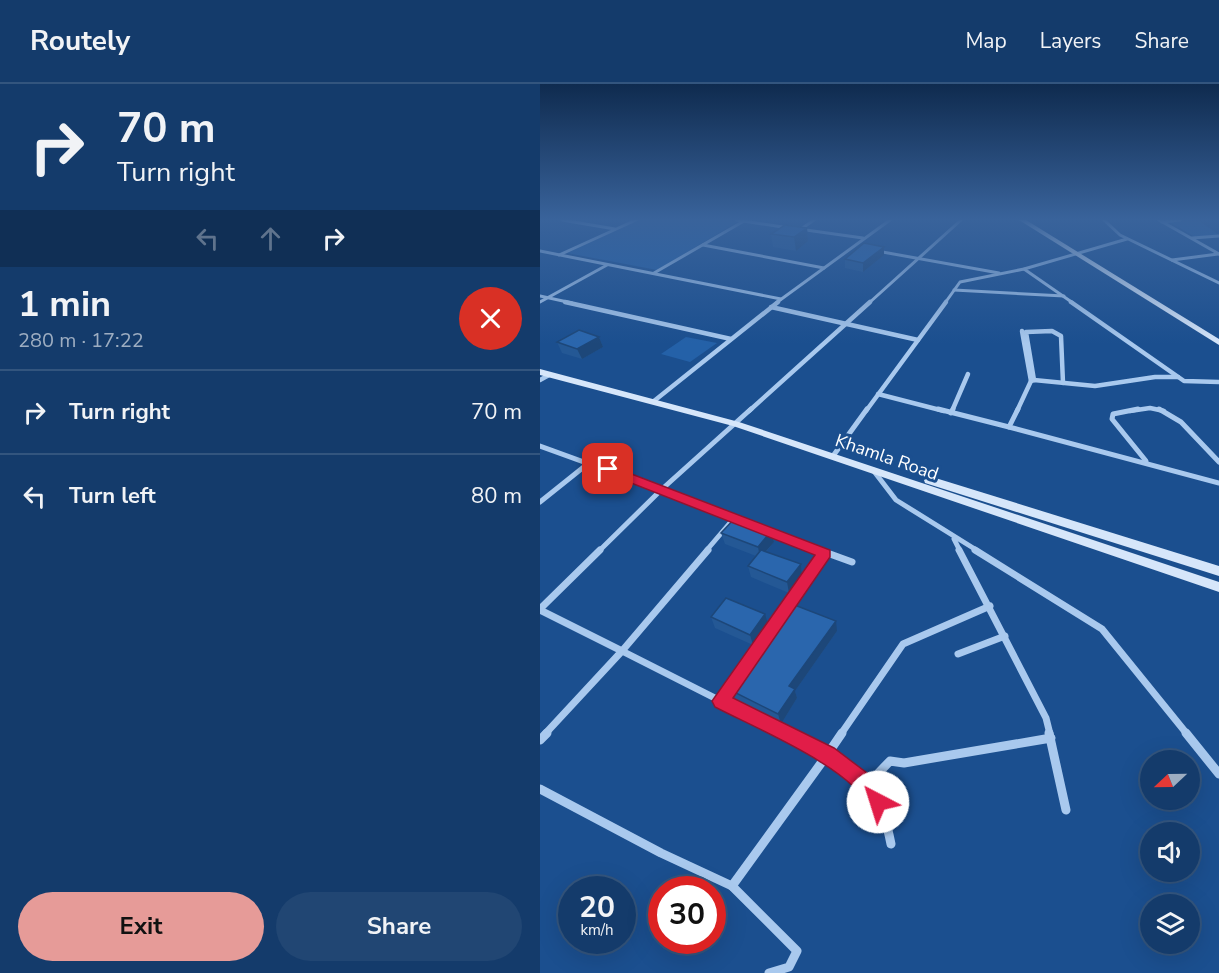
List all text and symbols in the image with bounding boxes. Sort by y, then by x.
text: Routely [30,22,130,60]
text: Map [965,27,1007,55]
text: Layers [1040,27,1101,55]
text: Share [1134,27,1189,55]
text: 70 m [117,100,216,157]
icon: right [18,108,96,186]
text: Turn right [117,154,235,191]
icon: left [191,222,224,255]
icon: ahead [254,222,287,255]
icon: right [317,222,350,255]
text: 1 min [18,280,111,329]
button: close [459,287,522,350]
text: 280 m · 17:22 [18,327,144,354]
icon: right [18,396,51,429]
text: Turn right [69,397,170,427]
text: 70 m [471,397,522,427]
street label: Khamla Road [832,428,942,486]
pin [582,443,633,494]
icon: arrive [591,452,624,485]
icon: left [18,480,51,513]
text: Turn left [69,481,156,511]
text: 80 m [471,481,522,511]
north arrow [1140,750,1200,810]
map controls [1140,750,1200,954]
position arrow [846,770,910,834]
button: sound [1140,822,1200,882]
speed limit sign: 30 [648,876,726,954]
text: 20 [579,887,615,928]
button: Exit [18,892,264,961]
button: Share [276,892,522,961]
button: layers [1140,894,1200,954]
text: km/h [580,920,614,940]

